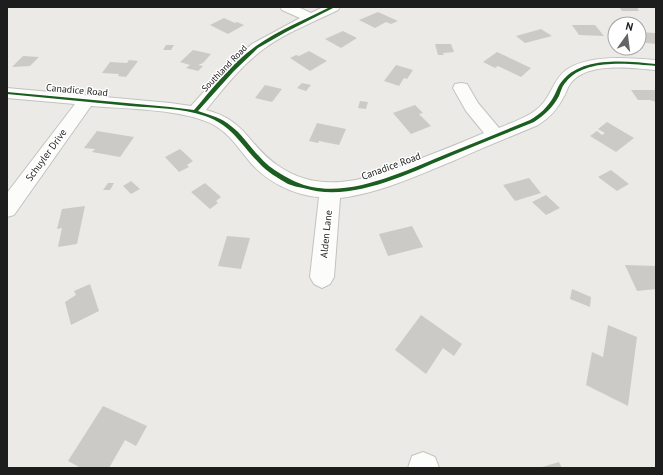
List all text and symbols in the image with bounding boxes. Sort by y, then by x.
north arrow [607,16,647,56]
text: N [624,19,635,34]
street label: Southland Road [199,42,249,94]
street label: Canadice Road [45,81,109,99]
street label: Schuyler Drive [23,126,69,184]
street label: Canadice Road [360,149,422,183]
street label: Alden Lane [317,210,335,258]

